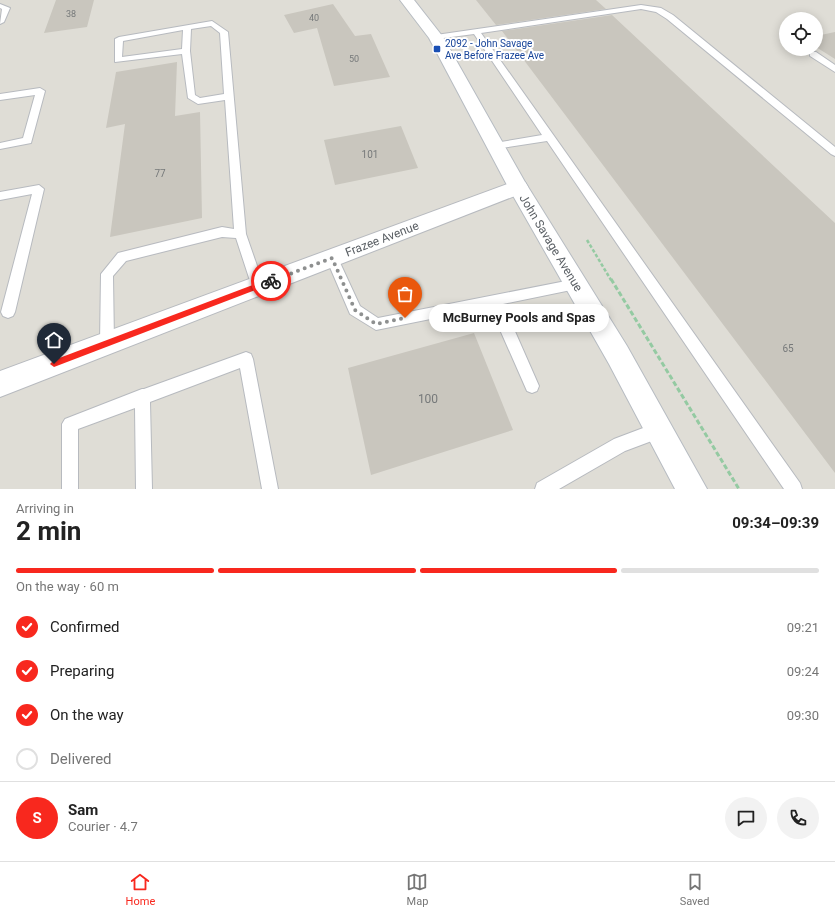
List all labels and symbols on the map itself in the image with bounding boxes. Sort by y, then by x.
house number: 38 [66,9,76,19]
house number: 40 [309,13,319,23]
place label: 2092 - John Savage Ave Before Frazee Ave [445,38,544,61]
marker: 2092 - John Savage Ave Before Frazee Ave [432,44,442,54]
house number: 50 [349,54,359,64]
house number: 101 [362,149,378,160]
house number: 77 [154,168,166,179]
street label: John Savage Avenue [516,192,586,294]
street label: Frazee Avenue [343,219,421,259]
courier [251,261,291,301]
pin [388,277,422,318]
callout: McBurney Pools and Spas [429,304,609,332]
pin [37,323,71,364]
house number: 65 [782,343,794,354]
house number: 100 [418,392,438,406]

